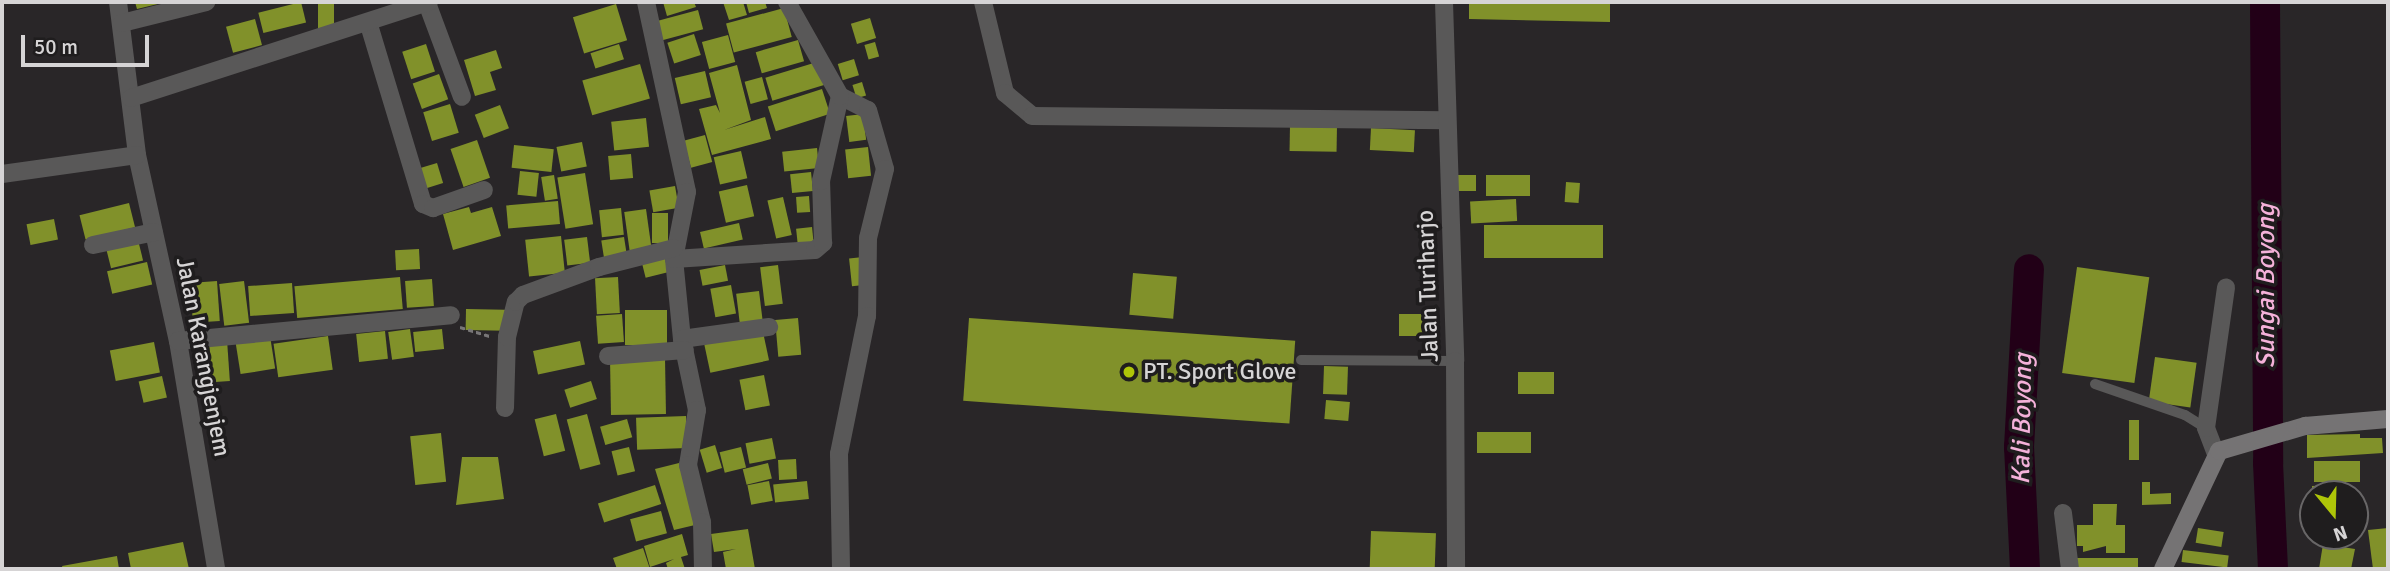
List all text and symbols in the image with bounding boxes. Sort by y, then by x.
scale bar [24,21,152,65]
text: 50 m [34,34,78,60]
water label: Sungai Boyong [2251,204,2283,368]
street label: Jalan Turiharjo [1411,209,1445,363]
street label: Jalan Karangjenjem [170,255,236,459]
water label: Kali Boyong [2006,353,2040,485]
place label: PT. Sport Glove [1143,358,1297,386]
marker: PT. Sport Glove [1121,364,1137,380]
north arrow [2299,480,2369,550]
text: N [2330,519,2350,546]

